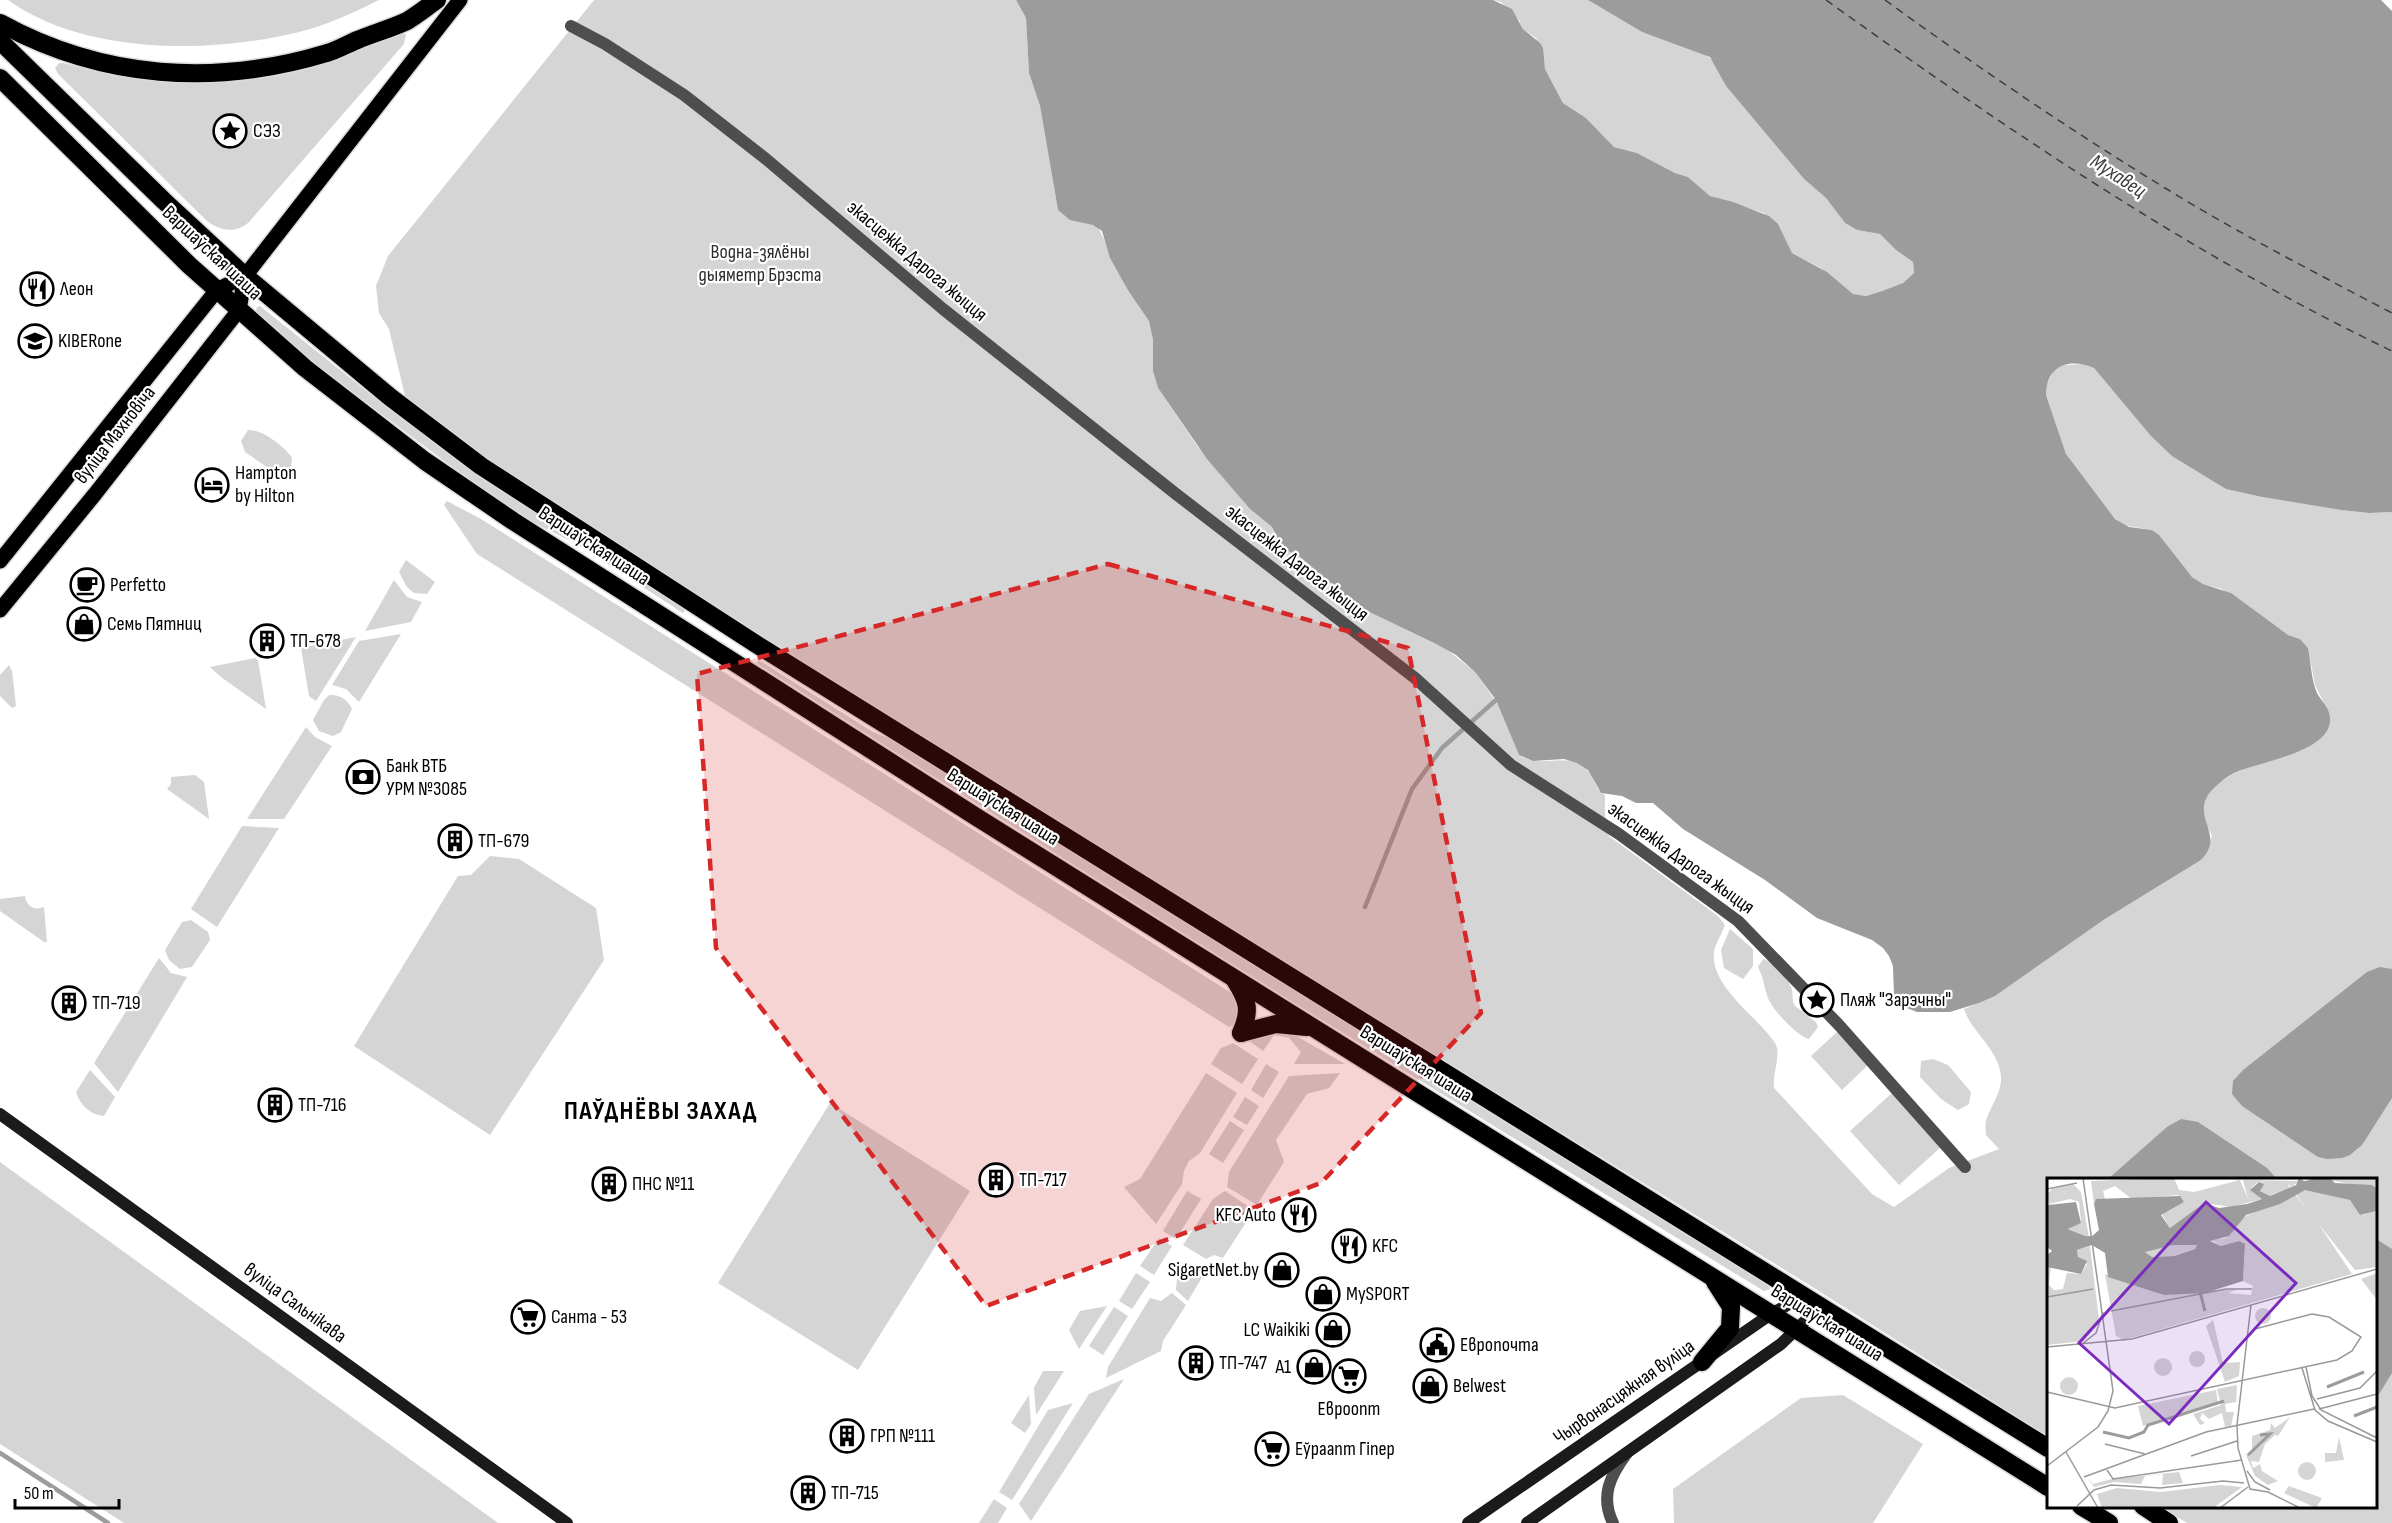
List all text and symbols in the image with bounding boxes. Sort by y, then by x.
place icon: СЭЗ [212,113,248,149]
place label: СЭЗ [253,119,281,143]
water label: Мухавец [2085,149,2151,203]
street label: экасцежка Дарога жыцця [842,195,992,327]
street label: Варшаўская шаша [157,201,267,305]
park label: Водна-зялёны дыяметр Брэста [699,240,821,287]
restaurant icon: Леон [19,271,55,307]
place label: Леон [59,277,93,301]
school or university icon: KIBERone [17,323,53,359]
place label: KIBERone [58,329,122,353]
street label: вуліца Махновіча [69,381,161,489]
place label: Hampton by Hilton [235,461,297,508]
hotel icon: Hampton by Hilton [194,467,230,503]
street label: экасцежка Дарога жыцця [1220,499,1374,627]
street label: Варшаўская шаша [534,501,654,591]
cafe icon: Perfetto [69,567,105,603]
place label: Perfetto [110,573,166,597]
shop icon: Семь Пятниц [66,606,102,642]
place label: Семь Пятниц [107,612,202,636]
building icon: ТП-678 [249,623,285,659]
place label: ТП-678 [290,629,341,653]
place label: Банк ВТБ УРМ №3085 [386,754,467,801]
bank icon: Банк ВТБ УРМ №3085 [345,759,381,795]
street label: Варшаўская шаша [942,763,1064,851]
street label: экасцежка Дарога жыцця [1603,797,1759,919]
building icon: ТП-679 [437,823,473,859]
place label: ТП-679 [478,829,529,853]
place icon: Пляж "Зарэчны" [1799,982,1835,1018]
building icon: ТП-719 [51,985,87,1021]
place label: Пляж "Зарэчны" [1840,988,1951,1012]
place label: ТП-719 [92,991,141,1015]
street label: Варшаўская шаша [1355,1020,1477,1108]
building icon: ТП-716 [257,1087,293,1123]
place label: ТП-716 [298,1093,347,1117]
district label: ПАЎДНЁВЫ ЗАХАД [564,1096,758,1127]
building icon: ТП-717 [978,1162,1014,1198]
building icon: ПНС №11 [591,1166,627,1202]
place label: ТП-717 [1019,1168,1067,1192]
place label: ПНС №11 [632,1172,694,1196]
inset map [2047,1178,2377,1508]
restaurant icon: KFC Auto [1281,1197,1317,1233]
place label: KFC Auto [1215,1203,1276,1227]
restaurant icon: KFC [1331,1228,1367,1264]
place label: KFC [1372,1234,1398,1258]
shop icon: SigaretNet.by [1264,1252,1300,1288]
street label: вуліца Сальнікава [239,1258,351,1348]
place label: SigaretNet.by [1168,1258,1259,1282]
shop icon: MySPORT [1305,1276,1341,1312]
street label: Варшаўская шаша [1766,1279,1888,1367]
place label: MySPORT [1346,1282,1410,1306]
supermarket icon: Санта - 53 [510,1299,546,1335]
place label: Санта - 53 [551,1305,627,1329]
shop icon: LC Waikiki [1315,1312,1351,1348]
place label: LC Waikiki [1243,1318,1310,1342]
public building icon: Европочта [1419,1327,1455,1363]
place label: Европочта [1460,1333,1539,1357]
street label: Чырвонасцяжная вуліца [1549,1334,1699,1450]
building icon: ТП-747 [1178,1345,1214,1381]
shop icon: A1 [1296,1349,1332,1385]
place label: ТП-747 [1219,1351,1267,1375]
place label: A1 [1275,1355,1291,1379]
supermarket icon: Евроопт [1331,1358,1367,1394]
shop icon: Belwest [1412,1368,1448,1404]
place label: Belwest [1453,1374,1506,1398]
place label: Евроопт [1318,1397,1380,1421]
building icon: ГРП №111 [829,1418,865,1454]
place label: ГРП №111 [870,1424,935,1448]
supermarket icon: Еўраапт Гіпер [1254,1431,1290,1467]
place label: Еўраапт Гіпер [1295,1437,1395,1461]
scale bar [15,1472,118,1510]
building icon: ТП-715 [790,1475,826,1511]
place label: ТП-715 [831,1481,879,1505]
text: 50 m [24,1483,54,1504]

